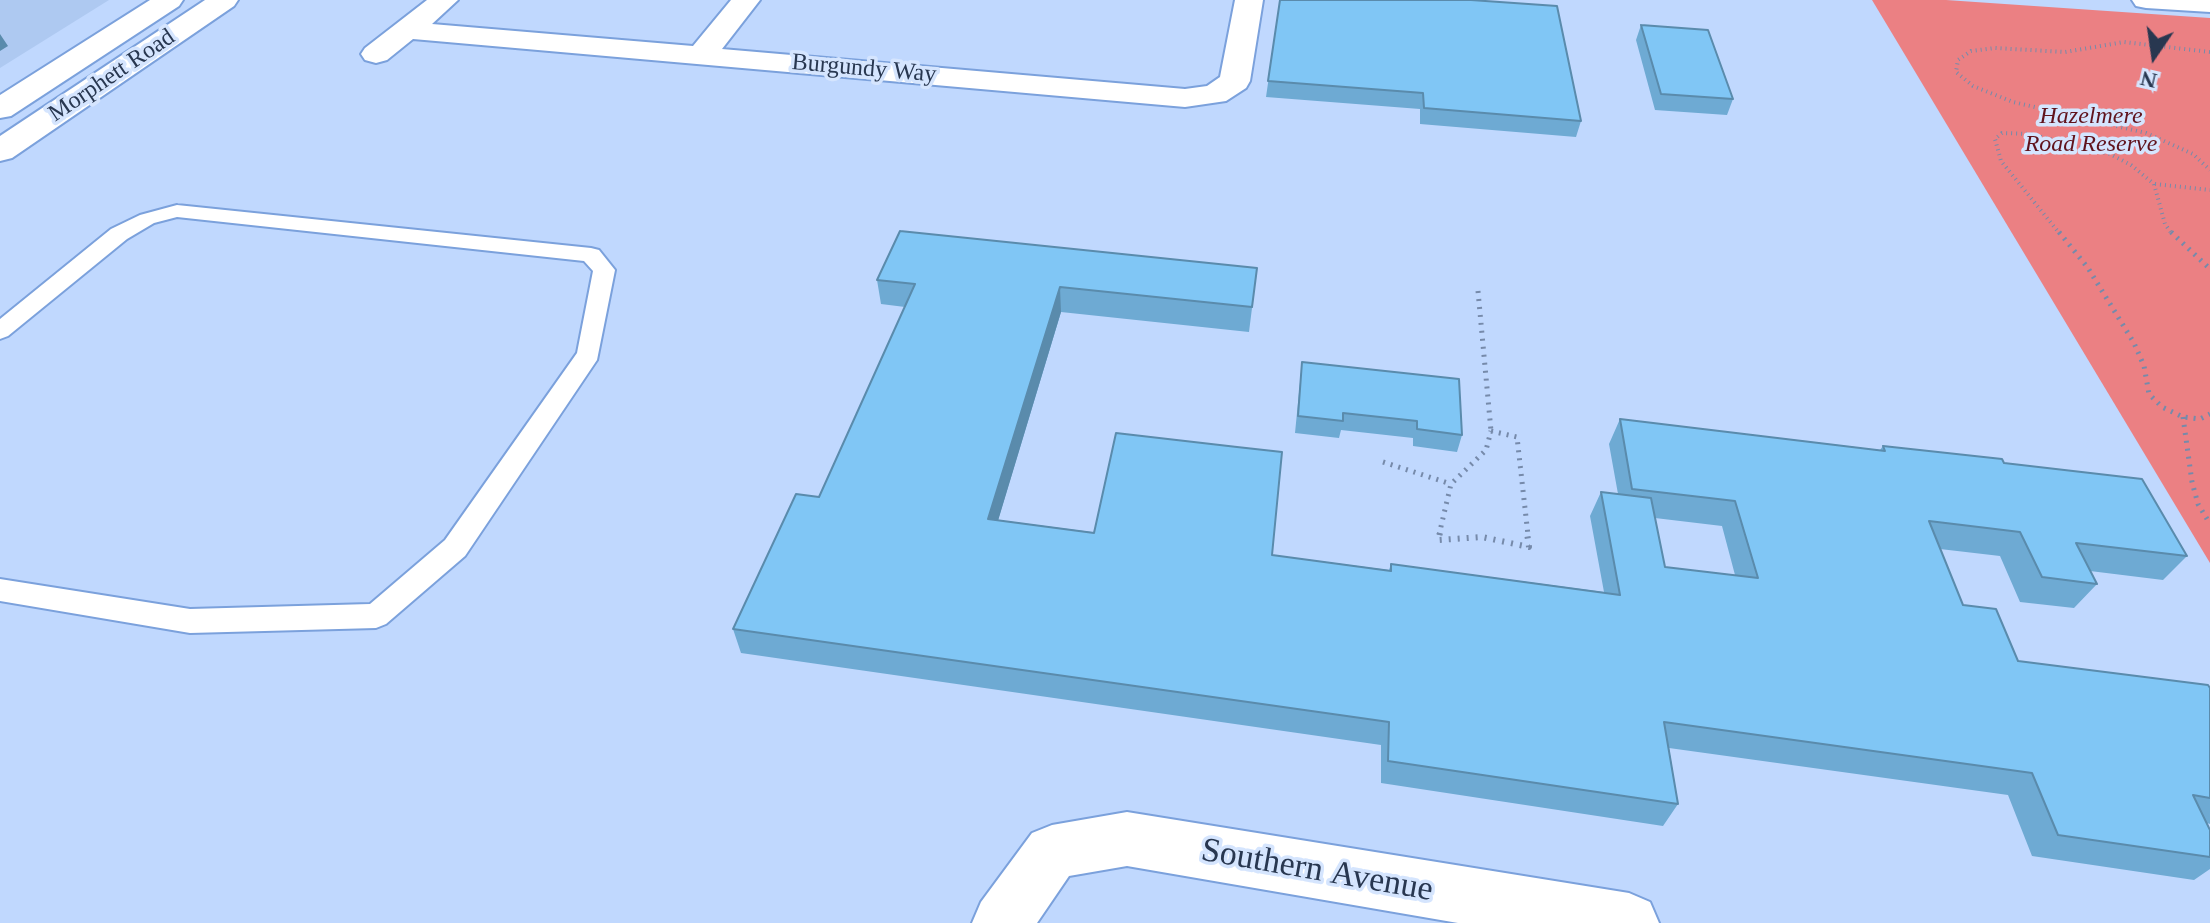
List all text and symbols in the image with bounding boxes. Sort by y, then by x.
north arrow [2114,16,2194,96]
street label: Morphett Road [43,23,181,129]
street label: Burgundy Way [791,48,937,90]
text: N [2138,66,2159,94]
park label: Hazelmere Road Reserve [2025,103,2157,159]
street label: Southern Avenue [1198,831,1436,911]

